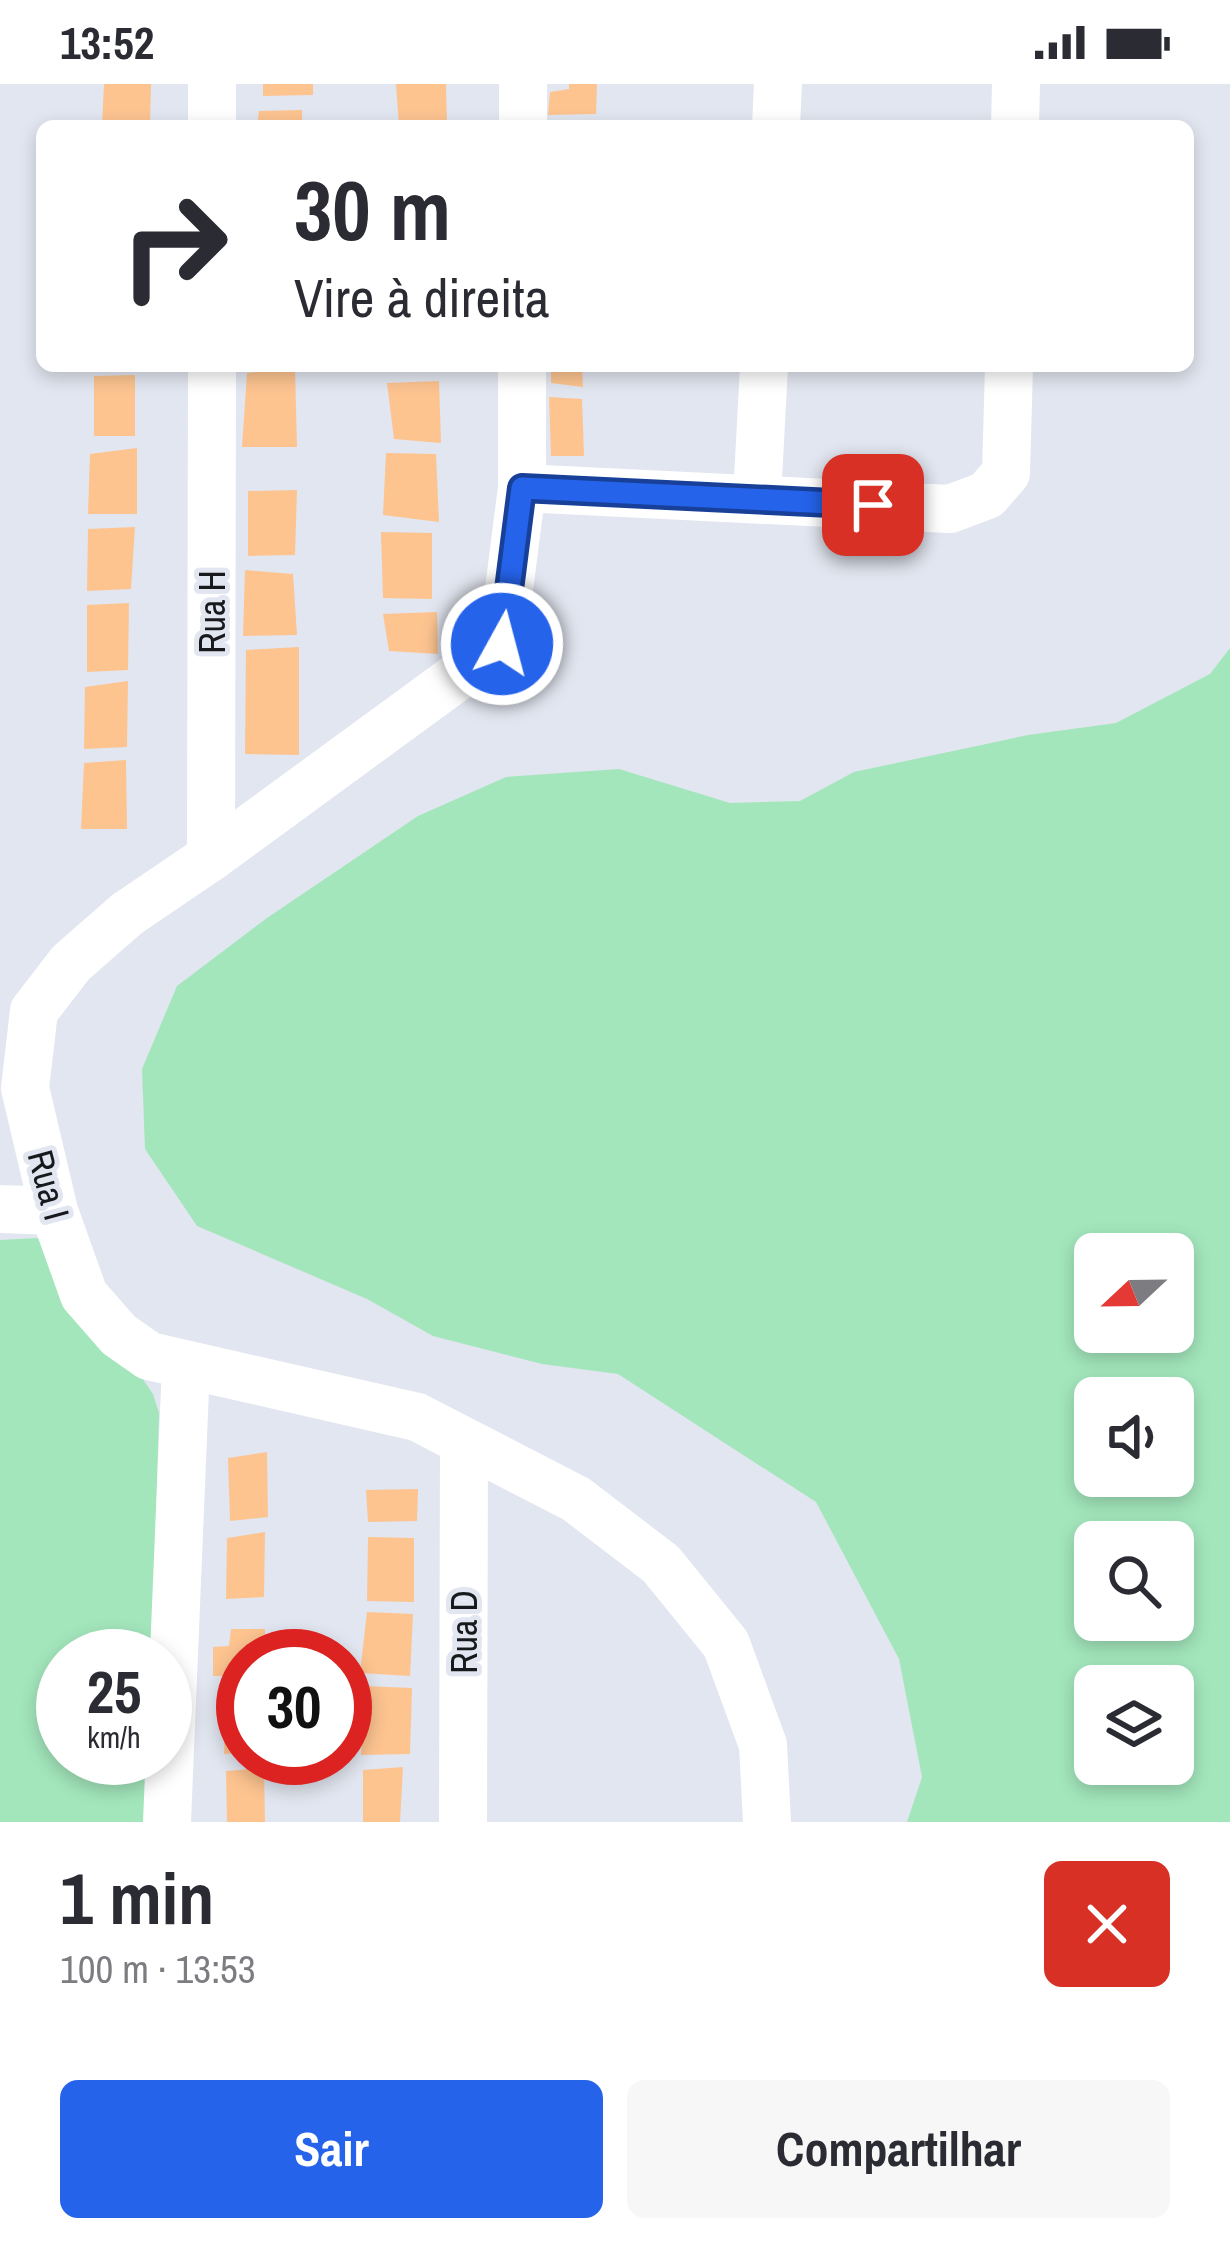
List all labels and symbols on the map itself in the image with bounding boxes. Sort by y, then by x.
pin [822,454,924,556]
street label: Rua H [188,570,236,654]
position arrow [439,581,565,707]
street label: Rua I [17,1145,81,1225]
north arrow [1074,1233,1194,1353]
street label: Rua D [440,1590,488,1674]
speed limit sign: 30 [216,1629,372,1785]

